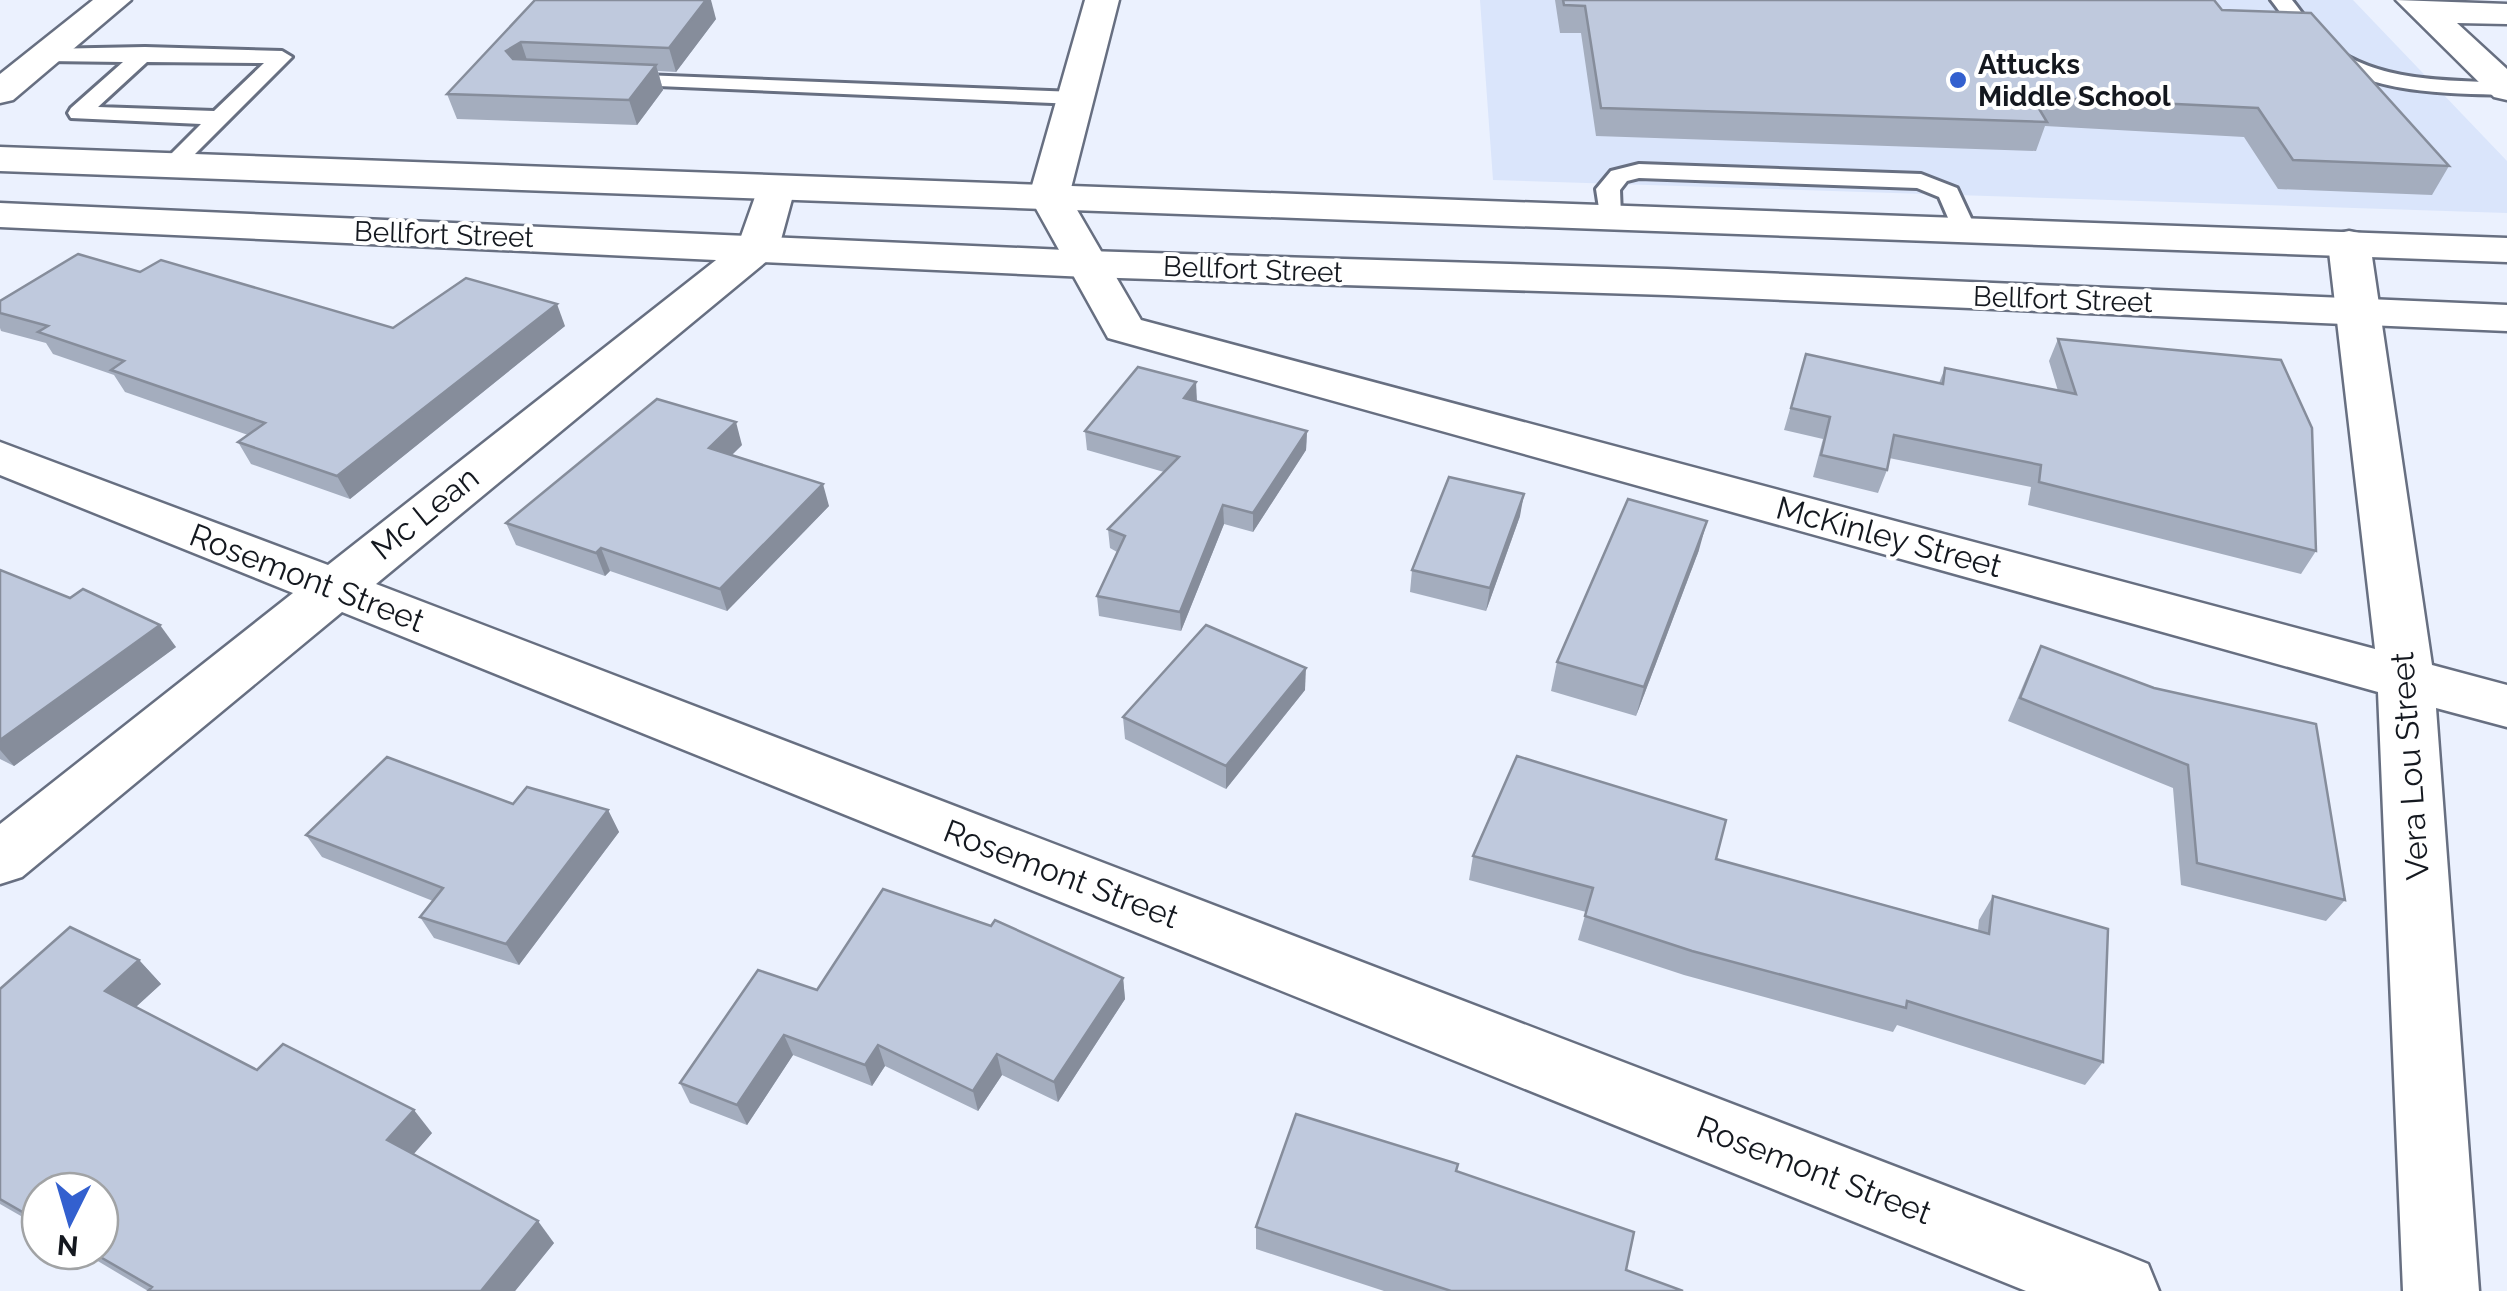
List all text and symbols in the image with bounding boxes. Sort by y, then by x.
place label: Attucks Middle School [1978,48,2171,113]
marker: Attucks Middle School [1947,69,1969,91]
street label: Bellfort Street [354,215,535,254]
street label: Bellfort Street [1163,250,1344,289]
street label: Bellfort Street [1973,280,2154,319]
street label: Mc Lean [364,458,486,567]
street label: McKinley Street [1772,489,2006,584]
street label: Rosemont Street [185,516,430,639]
street label: Vera Lou Street [2383,651,2436,881]
street label: Rosemont Street [939,812,1184,935]
street label: Rosemont Street [1692,1108,1937,1231]
north arrow [20,1171,120,1271]
text: N [56,1228,80,1263]

